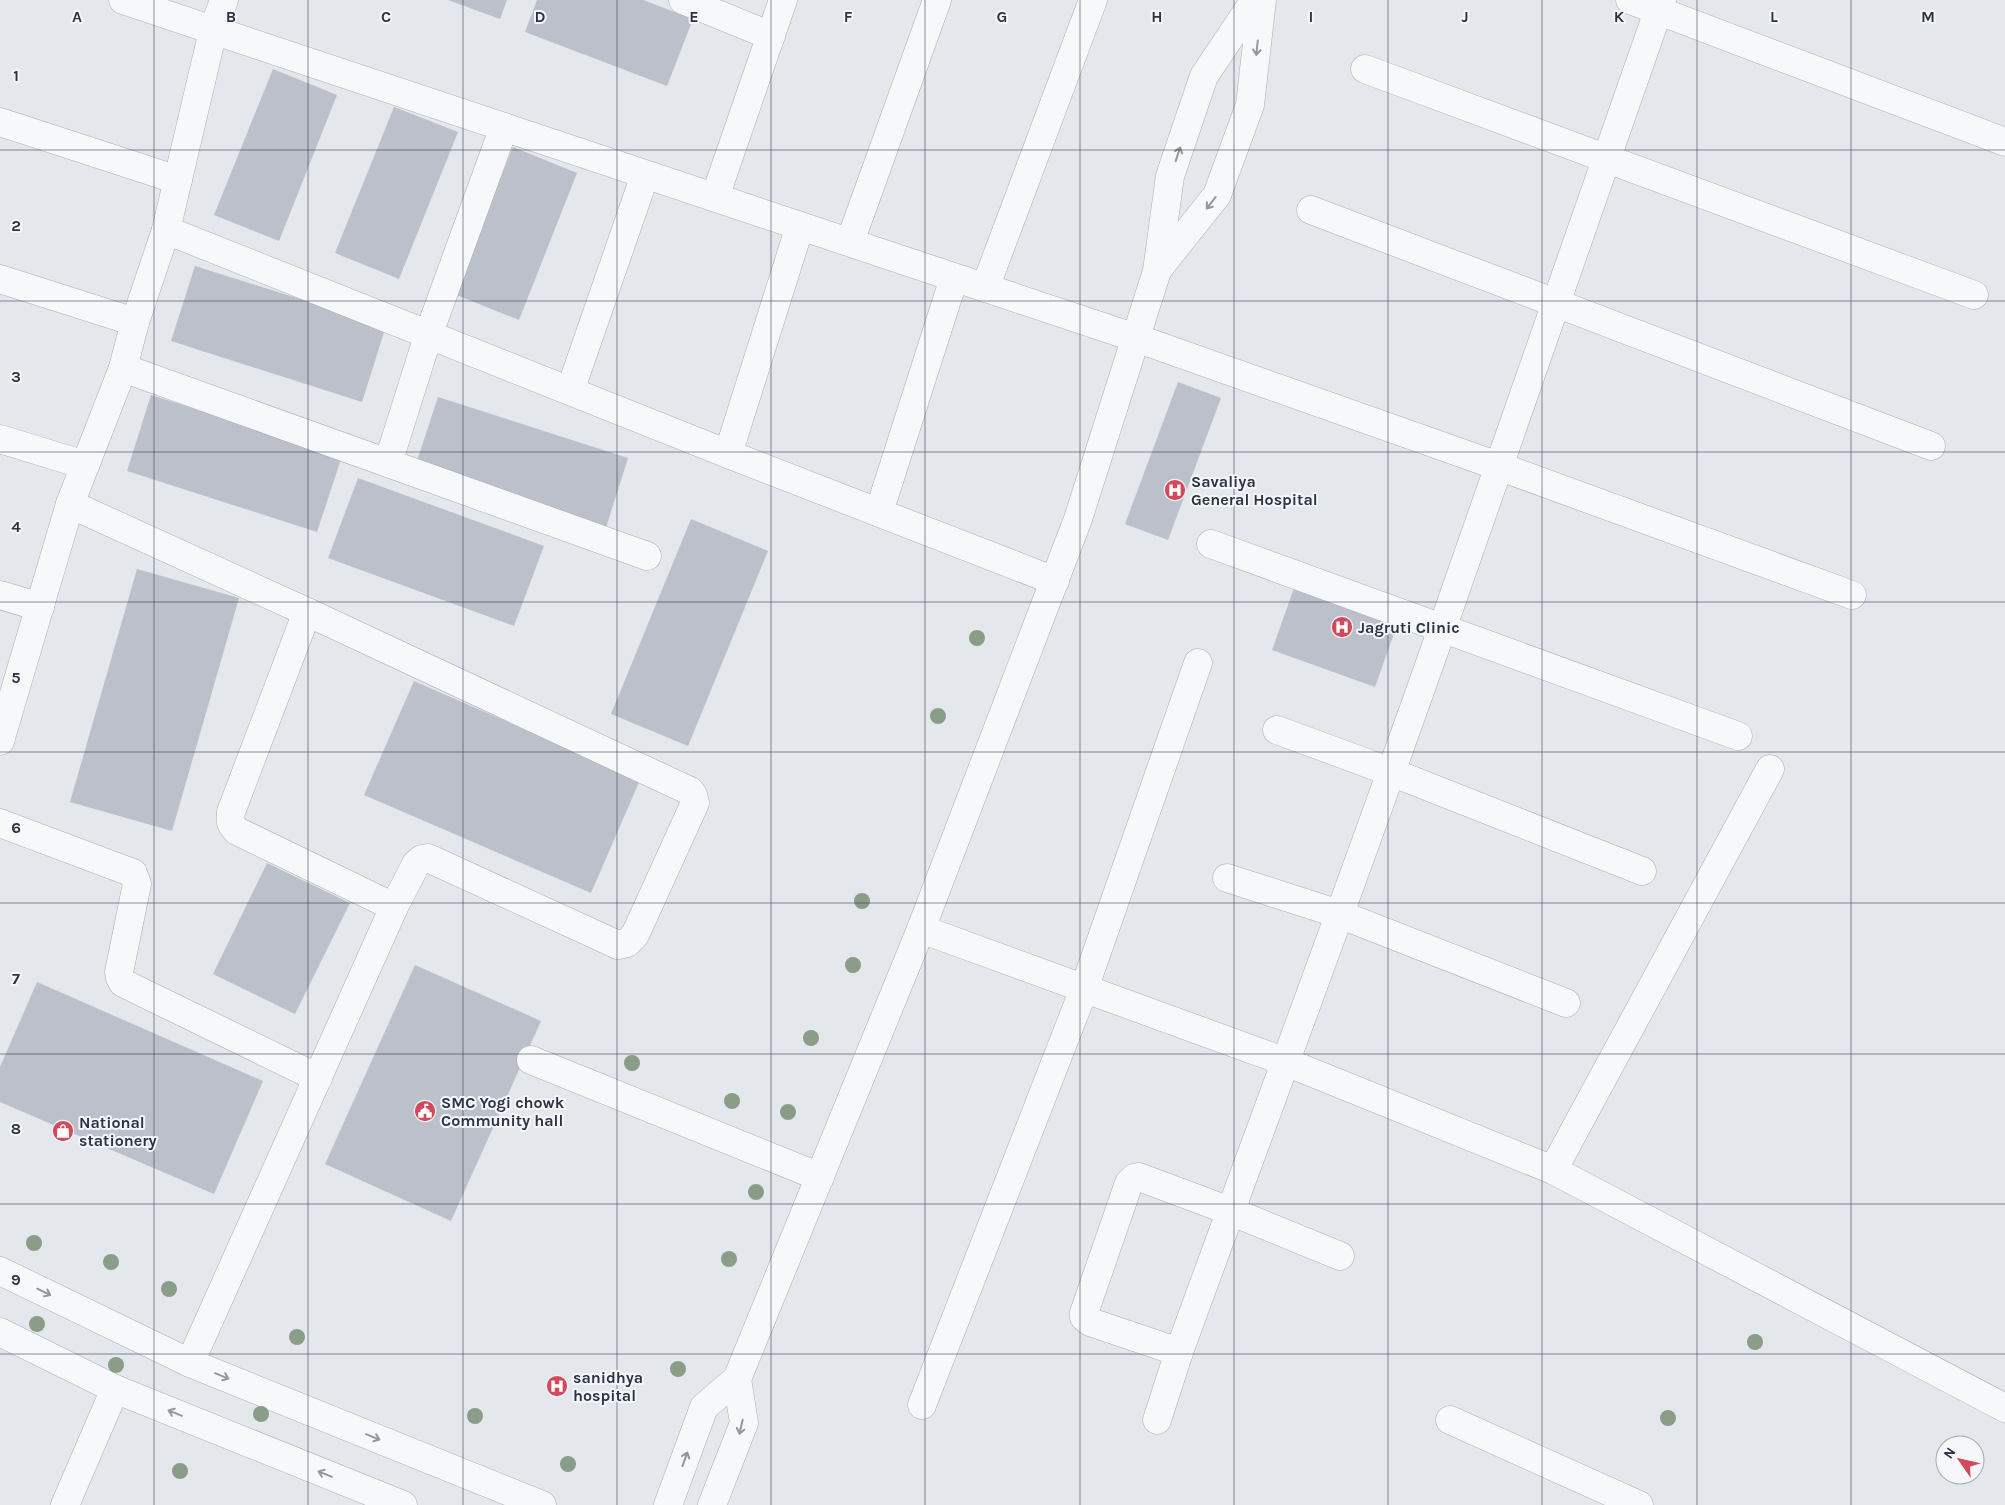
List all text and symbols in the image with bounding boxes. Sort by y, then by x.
text: A [72,7,82,26]
text: B [226,7,236,26]
text: C [381,7,391,26]
text: D [535,7,546,26]
text: E [689,7,699,26]
text: F [844,7,853,26]
text: G [997,7,1007,26]
text: H [1151,7,1163,26]
text: I [1309,7,1313,26]
text: J [1461,7,1469,26]
text: K [1614,7,1625,26]
text: L [1770,7,1778,26]
text: M [1921,7,1935,26]
one-way arrow [1252,40,1262,56]
text: 1 [13,66,19,85]
one-way arrow [1174,147,1183,162]
one-way arrow [1206,196,1217,209]
text: 2 [11,216,21,235]
text: 3 [11,367,21,386]
place label: Savaliya General Hospital [1191,472,1318,509]
hospital icon: Savaliya General Hospital [1163,478,1187,502]
text: 4 [11,517,21,536]
hospital icon: Jagruti Clinic [1330,615,1354,639]
place label: Jagruti Clinic [1358,618,1460,637]
text: 5 [11,668,21,687]
text: 6 [11,818,21,837]
text: 7 [12,969,20,988]
place label: SMC Yogi chowk Community hall [441,1093,565,1130]
public building icon: SMC Yogi chowk Community hall [413,1099,437,1123]
place label: National stationery [79,1113,157,1150]
text: 8 [11,1119,21,1138]
shop icon: National stationery [51,1119,75,1143]
text: 9 [11,1270,21,1289]
one-way arrow [36,1288,51,1297]
place label: sanidhya hospital [573,1368,643,1405]
one-way arrow [214,1372,229,1382]
hospital icon: sanidhya hospital [545,1374,569,1398]
one-way arrow [167,1407,182,1416]
one-way arrow [736,1418,746,1434]
one-way arrow [365,1433,380,1442]
north arrow [1935,1435,1985,1485]
text: N [1940,1444,1959,1462]
one-way arrow [681,1452,690,1467]
one-way arrow [318,1468,333,1478]

